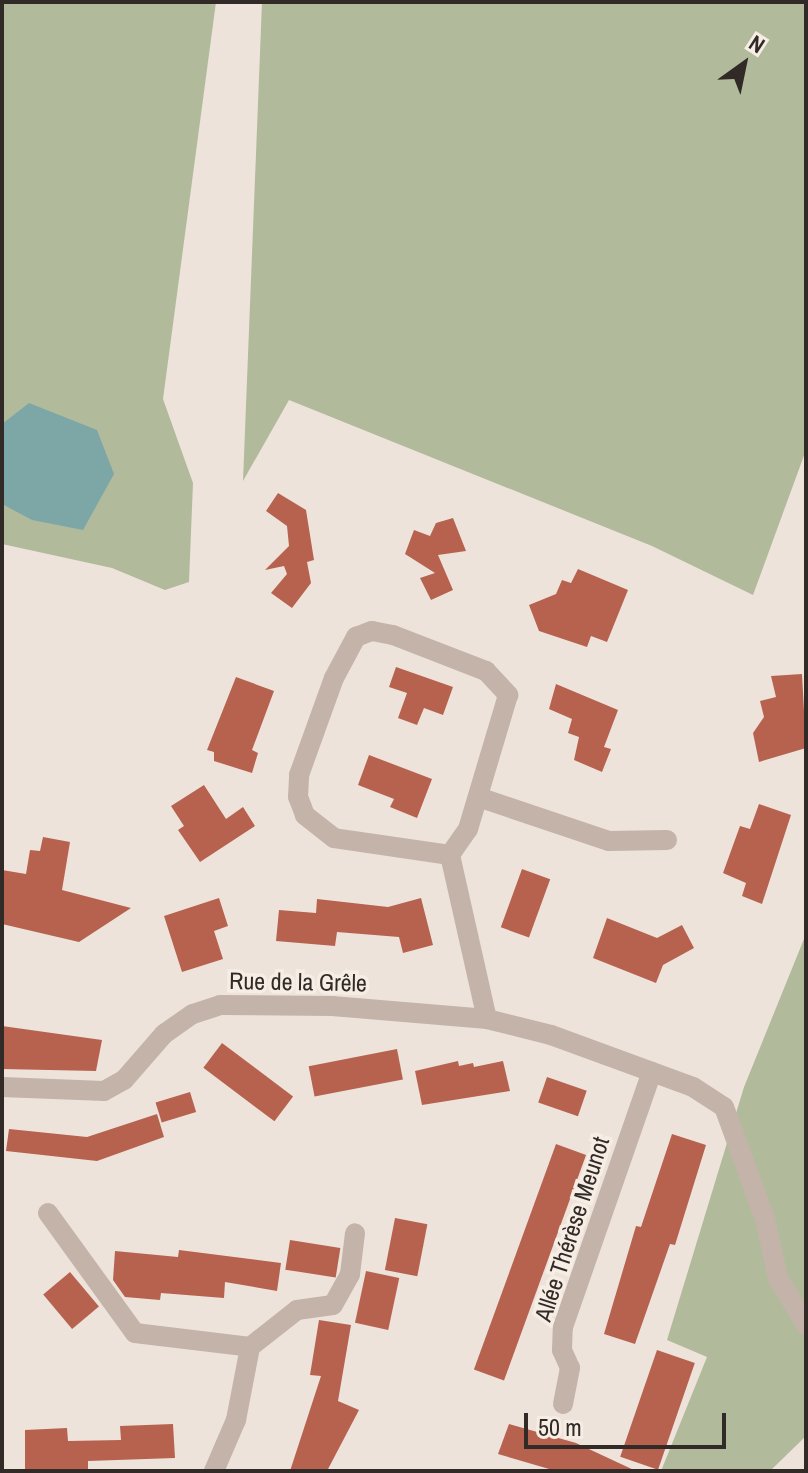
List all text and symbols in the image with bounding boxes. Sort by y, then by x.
north arrow [704,24,784,104]
text: N [743,28,771,60]
street label: Rue de la Grêle [229,966,367,998]
street label: Allée Thérèse Meunot [529,1133,615,1325]
scale bar [528,1397,730,1447]
text: 50 m [538,1411,582,1443]

